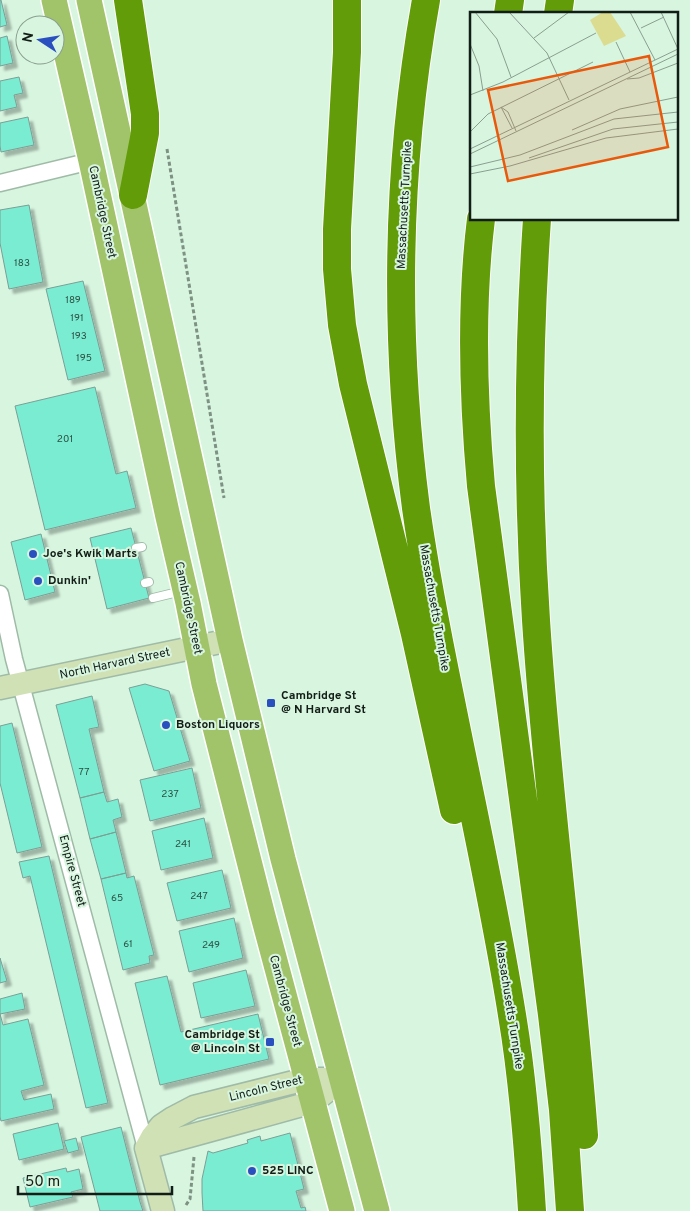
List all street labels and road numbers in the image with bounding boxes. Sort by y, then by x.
street label: Massachusetts Turnpike [394,140,416,270]
street label: Cambridge Street [84,164,120,260]
street label: Massachusetts Turnpike [415,543,453,673]
street label: Cambridge Street [170,560,206,656]
street label: North Harvard Street [58,644,172,684]
street label: Empire Street [55,833,89,909]
street label: Massachusetts Turnpike [491,941,527,1071]
street label: Cambridge Street [265,953,305,1049]
street label: Lincoln Street [228,1072,304,1106]

